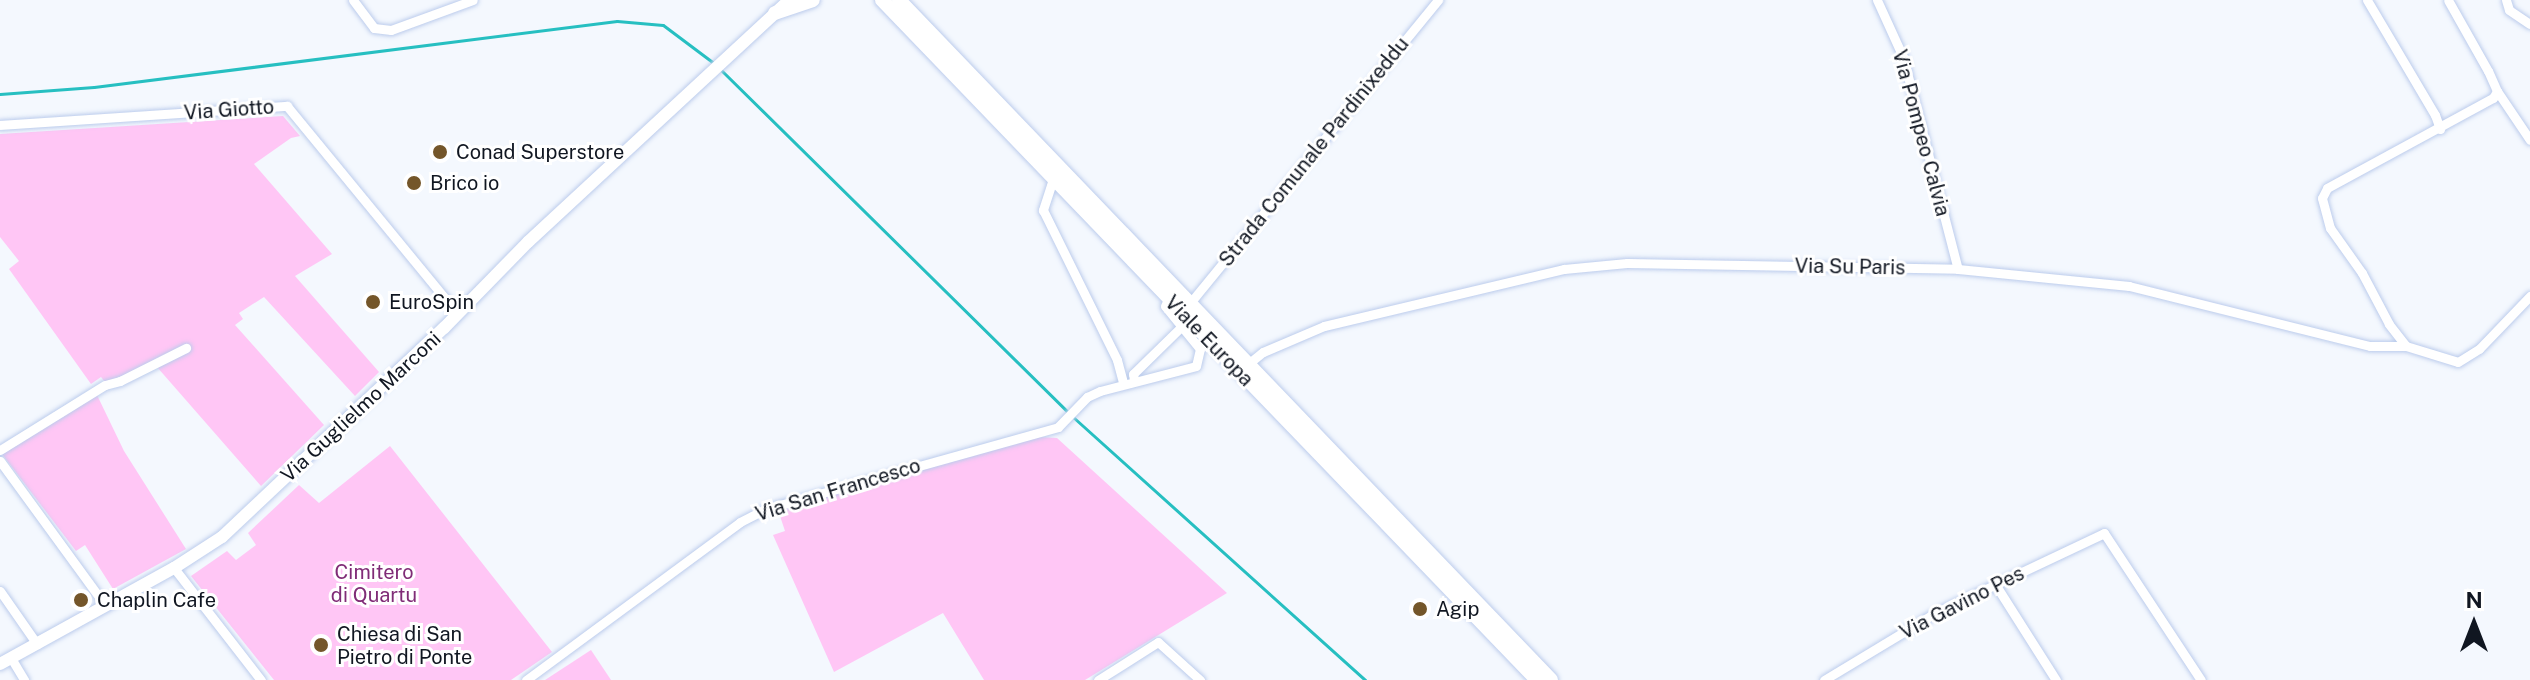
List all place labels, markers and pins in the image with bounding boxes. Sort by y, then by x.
place label: Conad Superstore [456,140,624,164]
marker: Conad Superstore [431,143,449,161]
place label: Brico io [430,171,499,195]
marker: Brico io [405,174,423,192]
place label: EuroSpin [389,290,474,314]
marker: EuroSpin [364,293,382,311]
place label: Chaplin Cafe [97,588,216,612]
marker: Chaplin Cafe [72,591,90,609]
place label: Agip [1436,597,1479,621]
marker: Agip [1411,600,1429,618]
place label: Chiesa di San Pietro di Ponte [337,622,473,669]
marker: Chiesa di San Pietro di Ponte [312,636,330,654]

